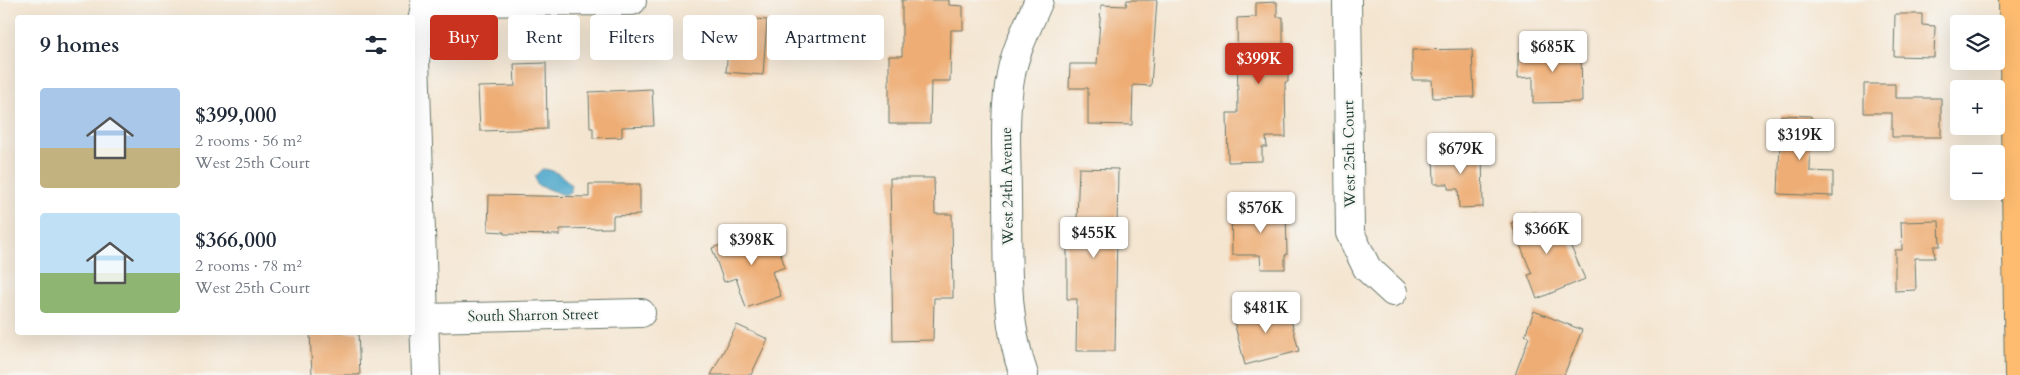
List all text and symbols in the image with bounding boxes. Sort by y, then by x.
chip: Buy [430,15,498,60]
chip: Rent [508,15,580,60]
chip: Filters [590,15,673,60]
chip: New [683,15,757,60]
chip: Apartment [767,15,884,60]
map controls [1950,15,2005,200]
button: layers [1950,15,2005,70]
pin: $685K [1518,30,1588,73]
text: 9 homes [40,31,119,60]
icon: filters [362,31,390,59]
text: $685K [1530,36,1576,58]
pin: $399K [1224,42,1294,85]
text: $399K [1236,48,1282,70]
button: + [1950,80,2005,135]
street label: West 25th Court [1338,100,1360,209]
text: $399,000 [195,101,276,130]
icon: home [80,108,140,168]
pin: $319K [1765,119,1835,161]
text: $319K [1777,124,1823,146]
street label: West 24th Avenue [996,127,1018,246]
text: 2 rooms · 56 m² [195,130,302,152]
pin: $679K [1426,132,1496,175]
text: $679K [1438,138,1484,160]
button: − [1950,145,2005,200]
text: West 25th Court [195,152,310,174]
pin: $576K [1226,192,1296,234]
text: $576K [1238,197,1284,219]
pin: $366K [1512,212,1582,255]
pin: $455K [1059,216,1129,259]
text: $366K [1524,218,1570,240]
text: $455K [1071,222,1117,244]
pin: $398K [717,224,787,266]
text: $366,000 [195,226,276,255]
text: $398K [729,229,775,251]
icon: home [80,233,140,293]
text: 2 rooms · 78 m² [195,255,302,277]
text: West 25th Court [195,277,310,299]
pin: $481K [1231,292,1301,334]
text: $481K [1243,297,1289,319]
street label: South Sharron Street [467,304,599,326]

